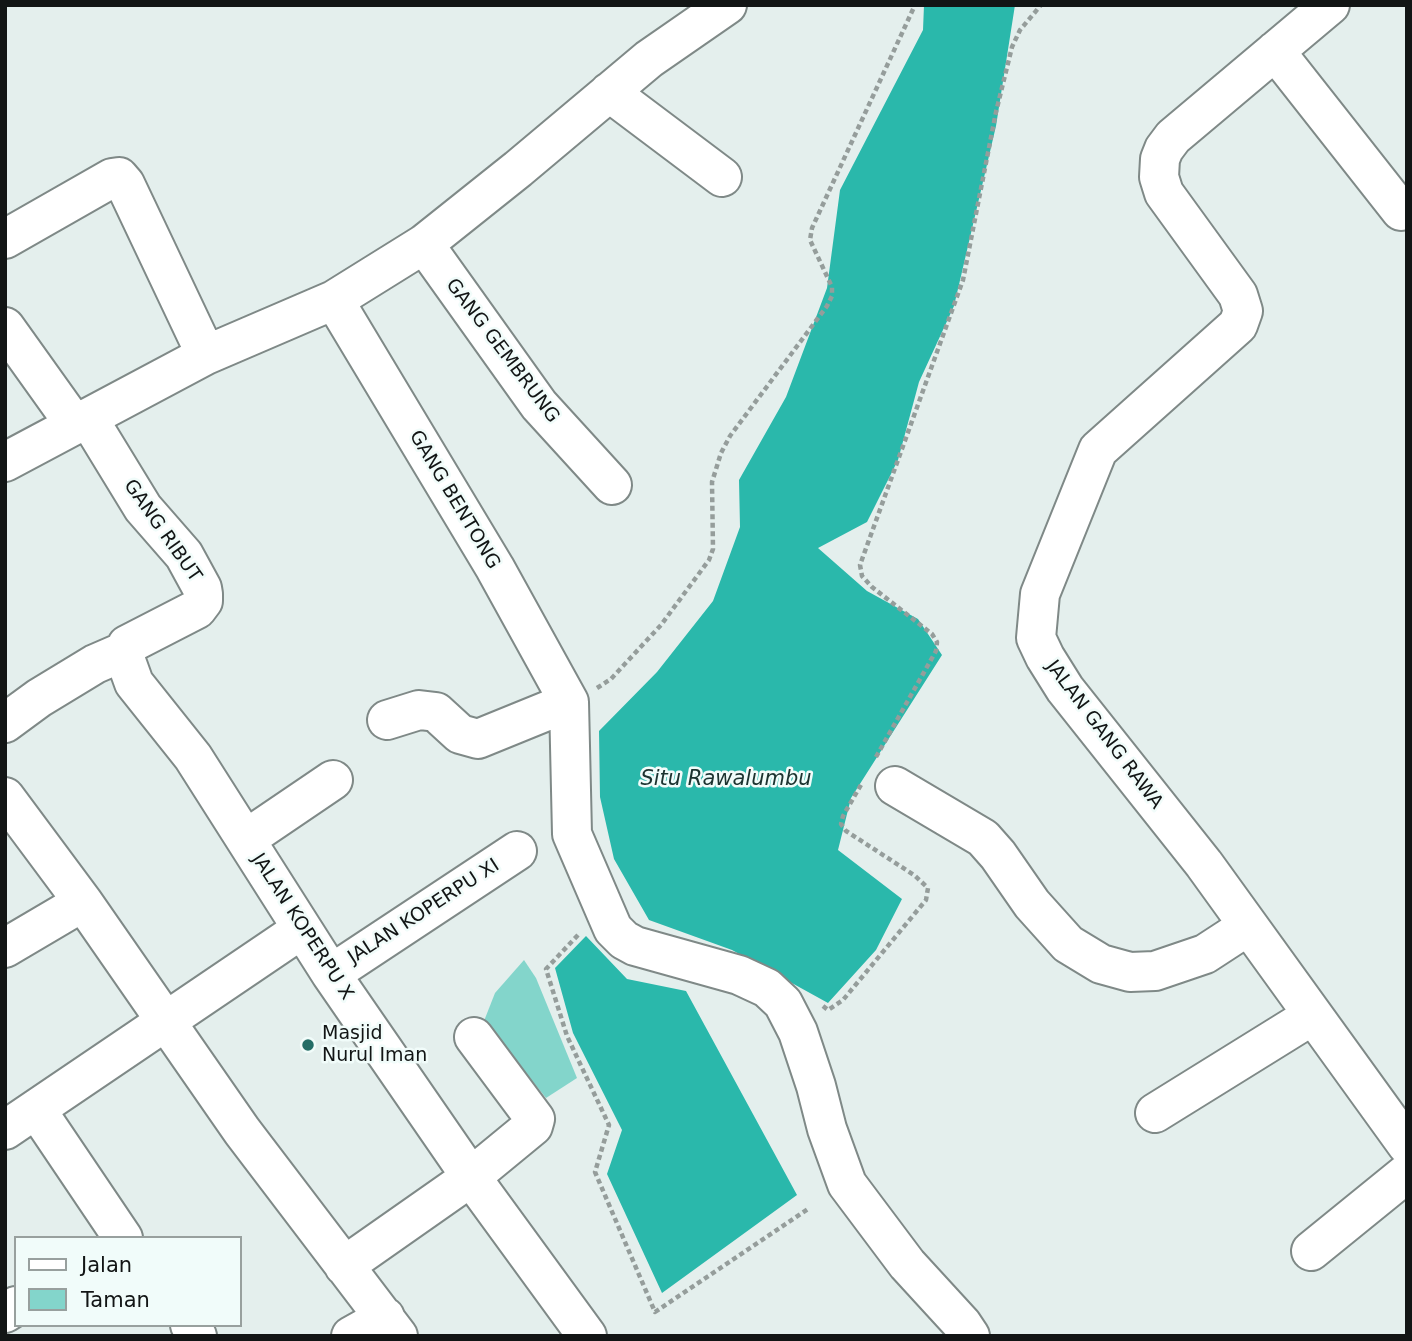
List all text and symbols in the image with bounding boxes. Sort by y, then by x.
street label: GANG GEMBRUNG [440,274,564,428]
street label: GANG BENTONG [404,427,504,573]
street label: GANG RIBUT [118,475,206,587]
street label: JALAN GANG RAWA [1041,656,1167,814]
water label: Situ Rawalumbu [640,767,812,793]
street label: JALAN KOPERPU X [246,850,358,1004]
street label: JALAN KOPERPU XI [344,855,504,969]
place label: Masjid Nurul Iman [322,1023,427,1067]
marker: Masjid Nurul Iman [300,1037,316,1053]
legend [14,1236,242,1327]
text: Jalan [81,1253,132,1277]
text: Taman [81,1288,150,1312]

